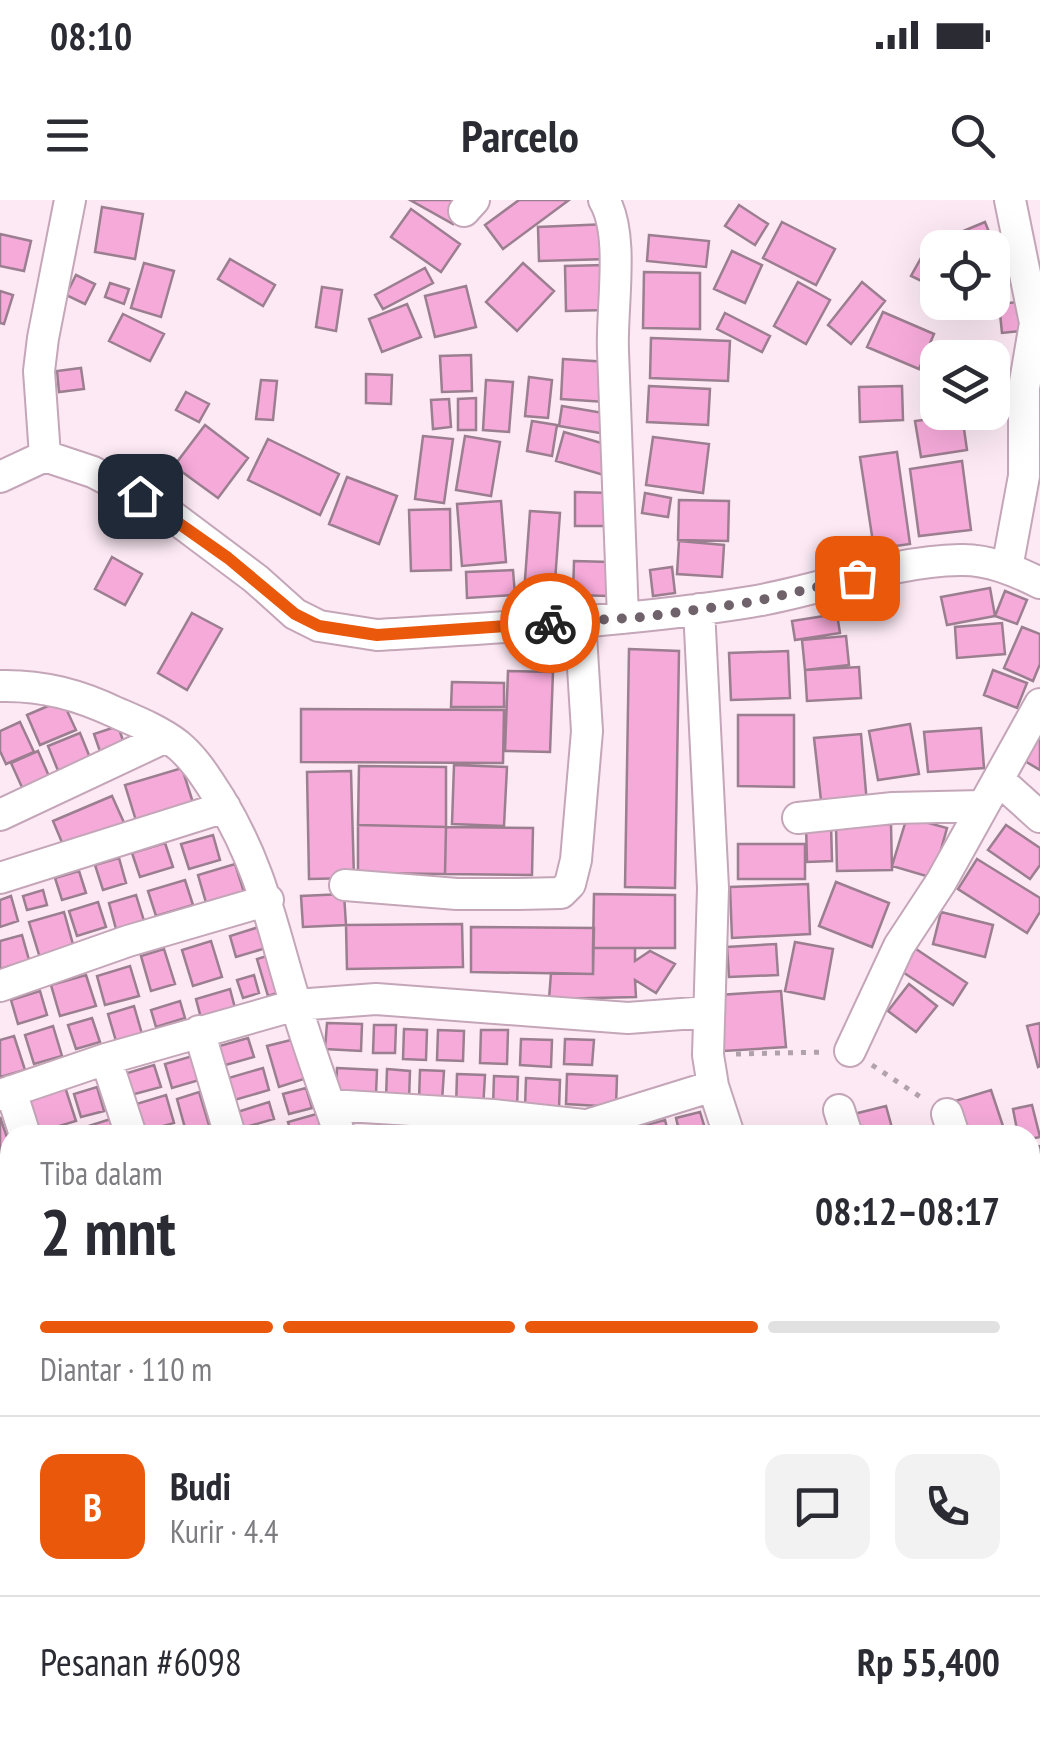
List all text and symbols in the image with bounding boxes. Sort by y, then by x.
text: 08:10 [50,11,132,60]
text: Parcelo [461,106,579,164]
icon: menu [40,108,95,163]
icon: search [945,108,1000,163]
map controls [920,230,1010,430]
button: locate [920,230,1010,320]
button: layers [920,340,1010,430]
pin [98,454,183,539]
icon: home [113,469,168,524]
pin [815,536,900,621]
icon: bag [830,551,885,606]
courier [500,573,600,673]
icon: bike [523,596,578,651]
text: Tiba dalam [40,1152,162,1194]
text: 08:12–08:17 [815,1186,1000,1235]
text: 2 mnt [40,1189,176,1273]
text: Diantar · 110 m [40,1348,212,1390]
button: chat [765,1454,870,1559]
button: phone [895,1454,1000,1559]
text: Budi [170,1461,231,1510]
text: B [83,1482,102,1531]
text: Kurir · 4.4 [170,1510,278,1552]
text: Pesanan #6098 [40,1637,242,1686]
text: Rp 55,400 [857,1637,1000,1686]

